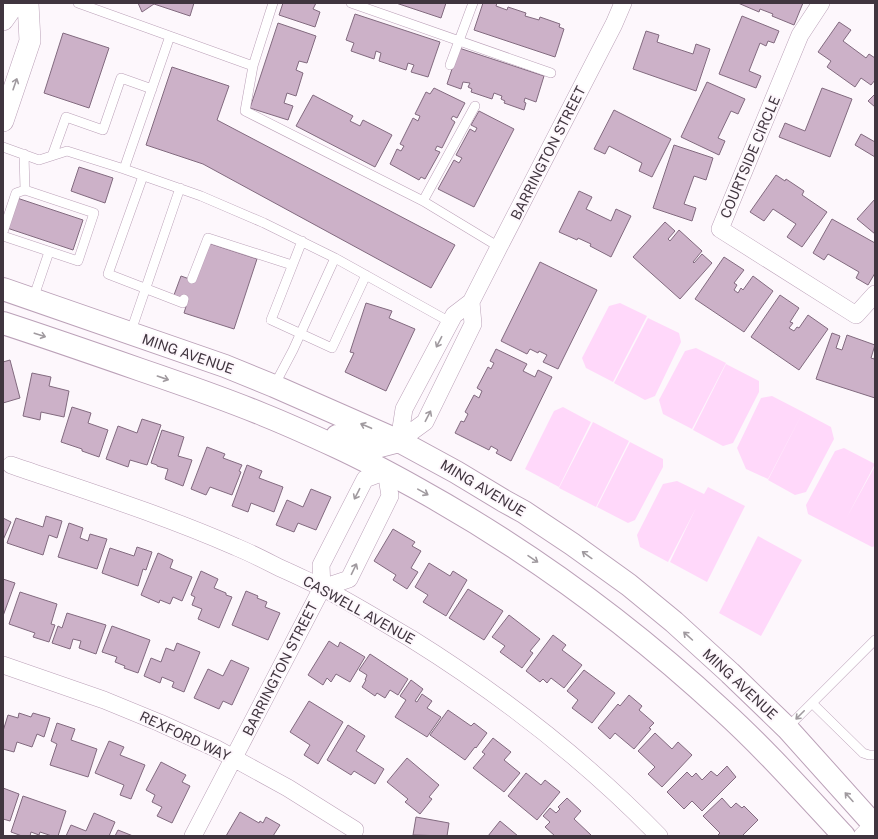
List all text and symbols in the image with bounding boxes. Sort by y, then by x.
one-way arrow [12,78,20,90]
street label: BARRINGTON STREET [507,84,589,222]
street label: COURTSIDE CIRCLE [717,93,783,221]
street label: MING AVENUE [140,331,236,377]
one-way arrow [34,332,46,340]
one-way arrow [435,336,442,348]
one-way arrow [157,374,169,382]
one-way arrow [425,410,432,422]
one-way arrow [360,422,372,429]
street label: MING AVENUE [438,456,528,520]
one-way arrow [353,488,361,500]
one-way arrow [416,488,428,496]
one-way arrow [581,550,592,559]
one-way arrow [528,555,539,563]
one-way arrow [351,564,358,576]
street label: CASWELL AVENUE [300,573,418,647]
street label: BARRINGTON STREET [239,600,321,738]
one-way arrow [683,631,694,640]
street label: MING AVENUE [699,645,781,723]
street label: REXFORD WAY [137,708,233,764]
one-way arrow [795,710,804,720]
one-way arrow [844,792,854,802]

